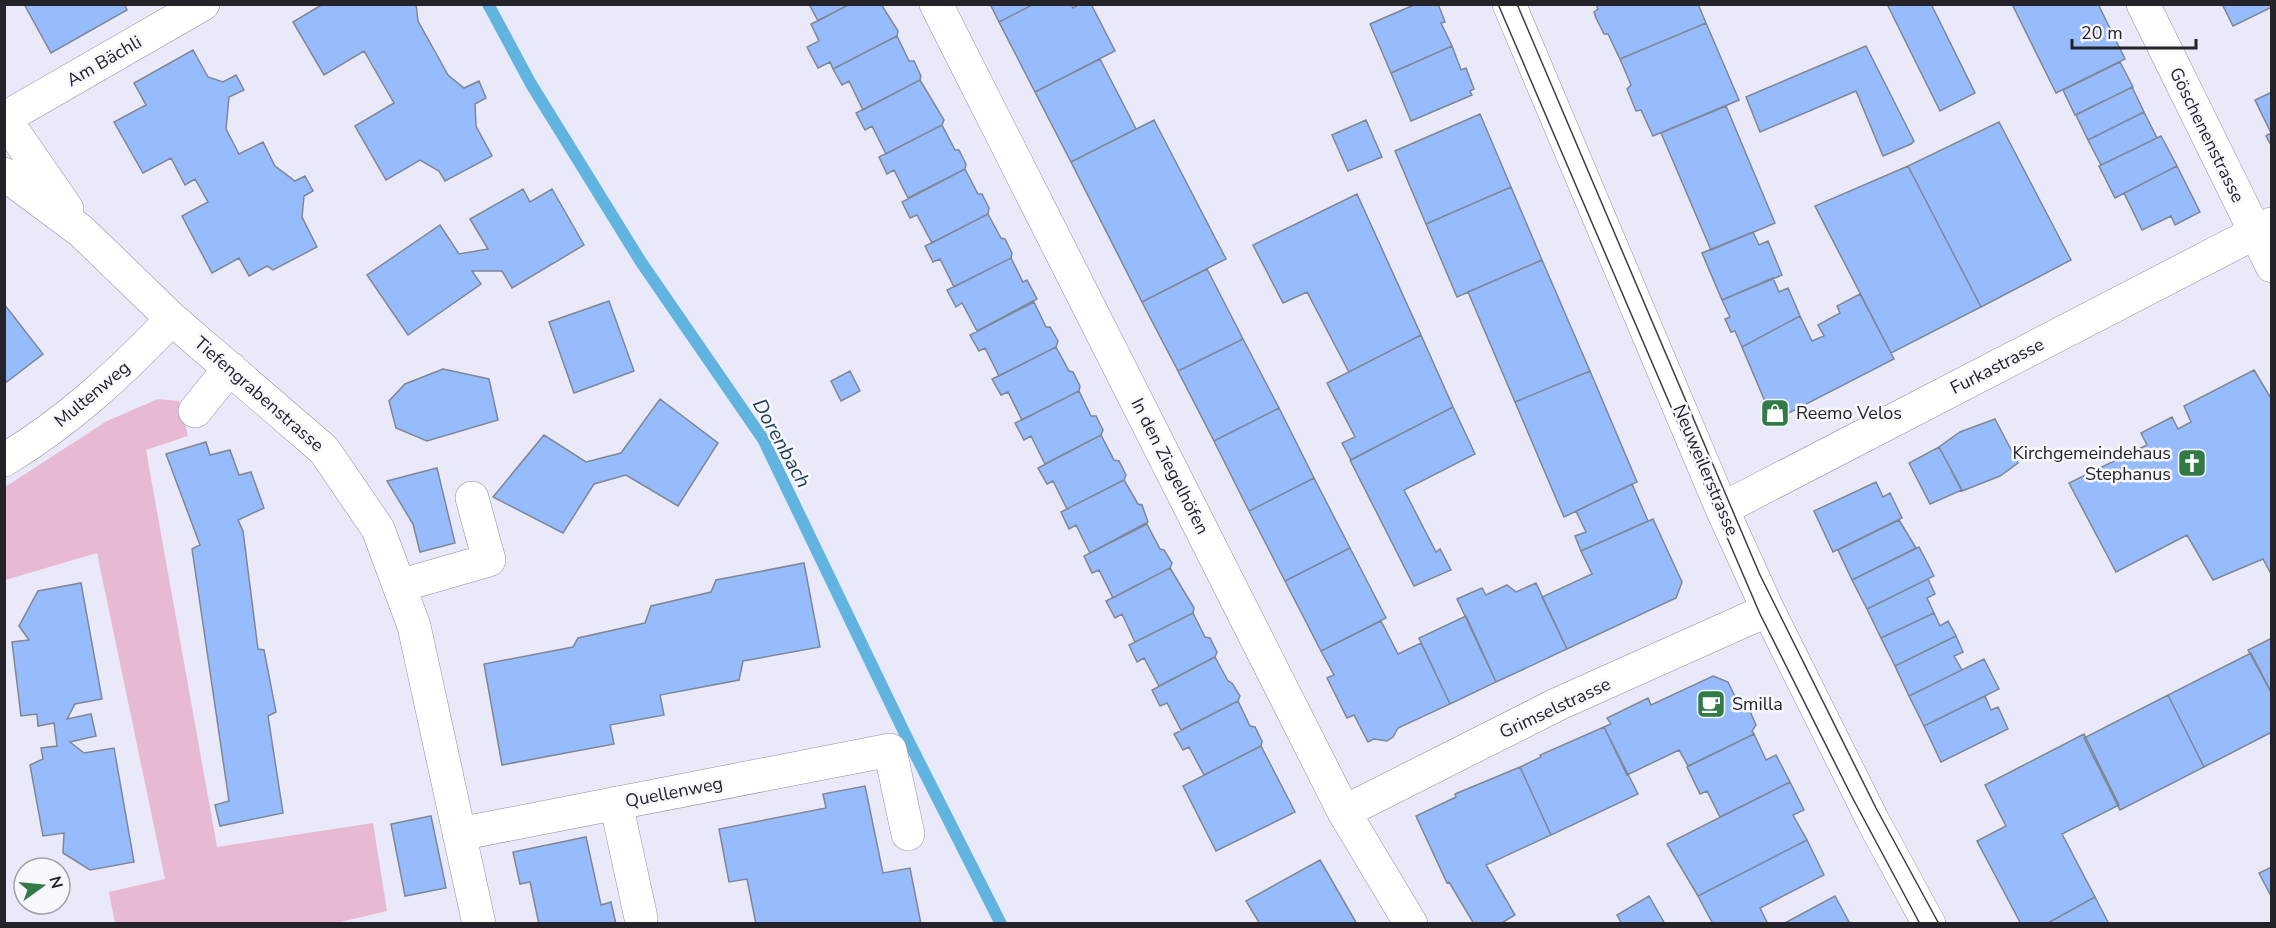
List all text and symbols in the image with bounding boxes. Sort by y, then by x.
scale bar [2072,12,2196,50]
text: 20 m [2081,21,2123,45]
street label: Am Bächli [62,30,146,92]
street label: Göschenenstrasse [2164,63,2250,207]
street label: Tiefengrabenstrasse [189,331,329,457]
street label: Furkastrasse [1946,332,2048,400]
street label: Multenweg [49,355,135,433]
water label: Dorenbach [746,394,817,493]
street label: In den Ziegelhöfen [1125,394,1215,538]
shop icon: Reemo Velos [1759,397,1791,429]
street label: Neuweilerstrasse [1667,401,1745,539]
place label: Reemo Velos [1796,401,1902,425]
place label: Kirchgemeindehaus Stephanus [2013,441,2171,486]
church icon: Kirchgemeindehaus Stephanus [2176,447,2208,479]
street label: Grimselstrasse [1495,672,1615,744]
cafe icon: Smilla [1695,688,1727,720]
place label: Smilla [1732,692,1783,716]
street label: Quellenweg [623,771,725,813]
north arrow [12,856,72,916]
text: N [43,874,68,891]

